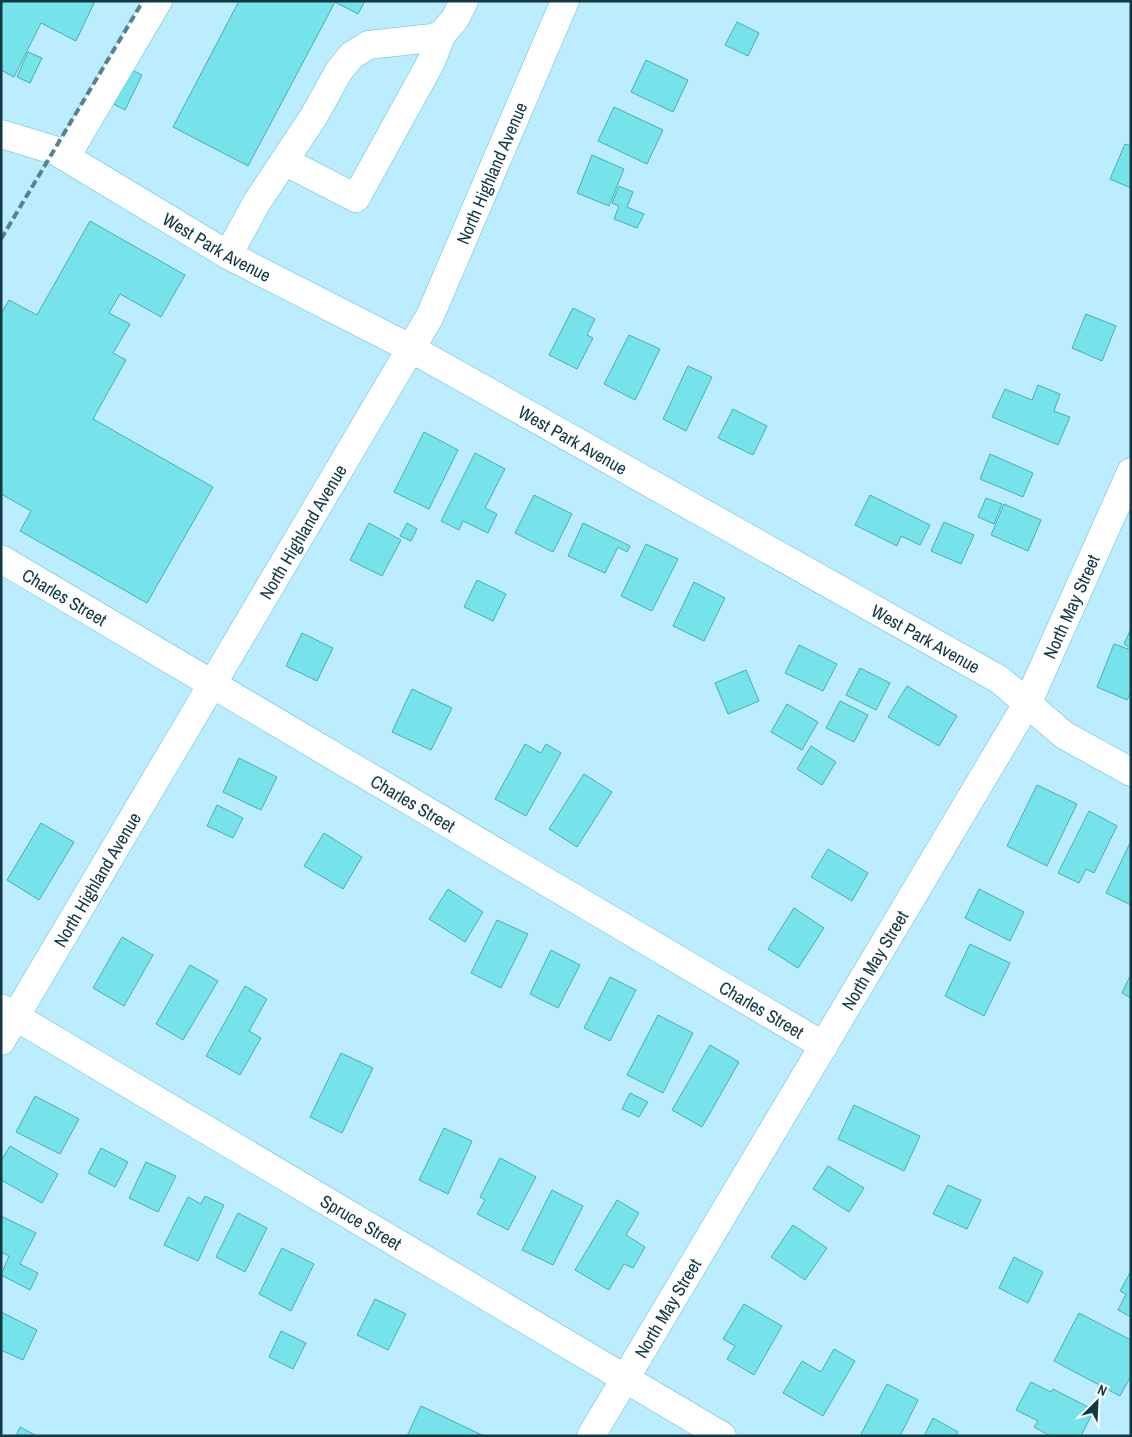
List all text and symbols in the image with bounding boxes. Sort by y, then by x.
street label: North Highland Avenue [450,98,533,248]
street label: West Park Avenue [158,206,275,287]
street label: West Park Avenue [514,399,632,480]
street label: North Highland Avenue [253,460,352,604]
street label: North May Street [1037,550,1105,662]
street label: Charles Street [18,562,112,631]
street label: West Park Avenue [867,598,985,679]
street label: Charles Street [366,768,460,838]
street label: North Highland Avenue [47,807,146,951]
street label: North May Street [835,906,914,1014]
street label: Charles Street [715,974,809,1044]
street label: Spruce Street [316,1188,407,1256]
street label: North May Street [628,1254,707,1362]
north arrow [1072,1377,1122,1427]
text: N [1095,1380,1110,1400]

